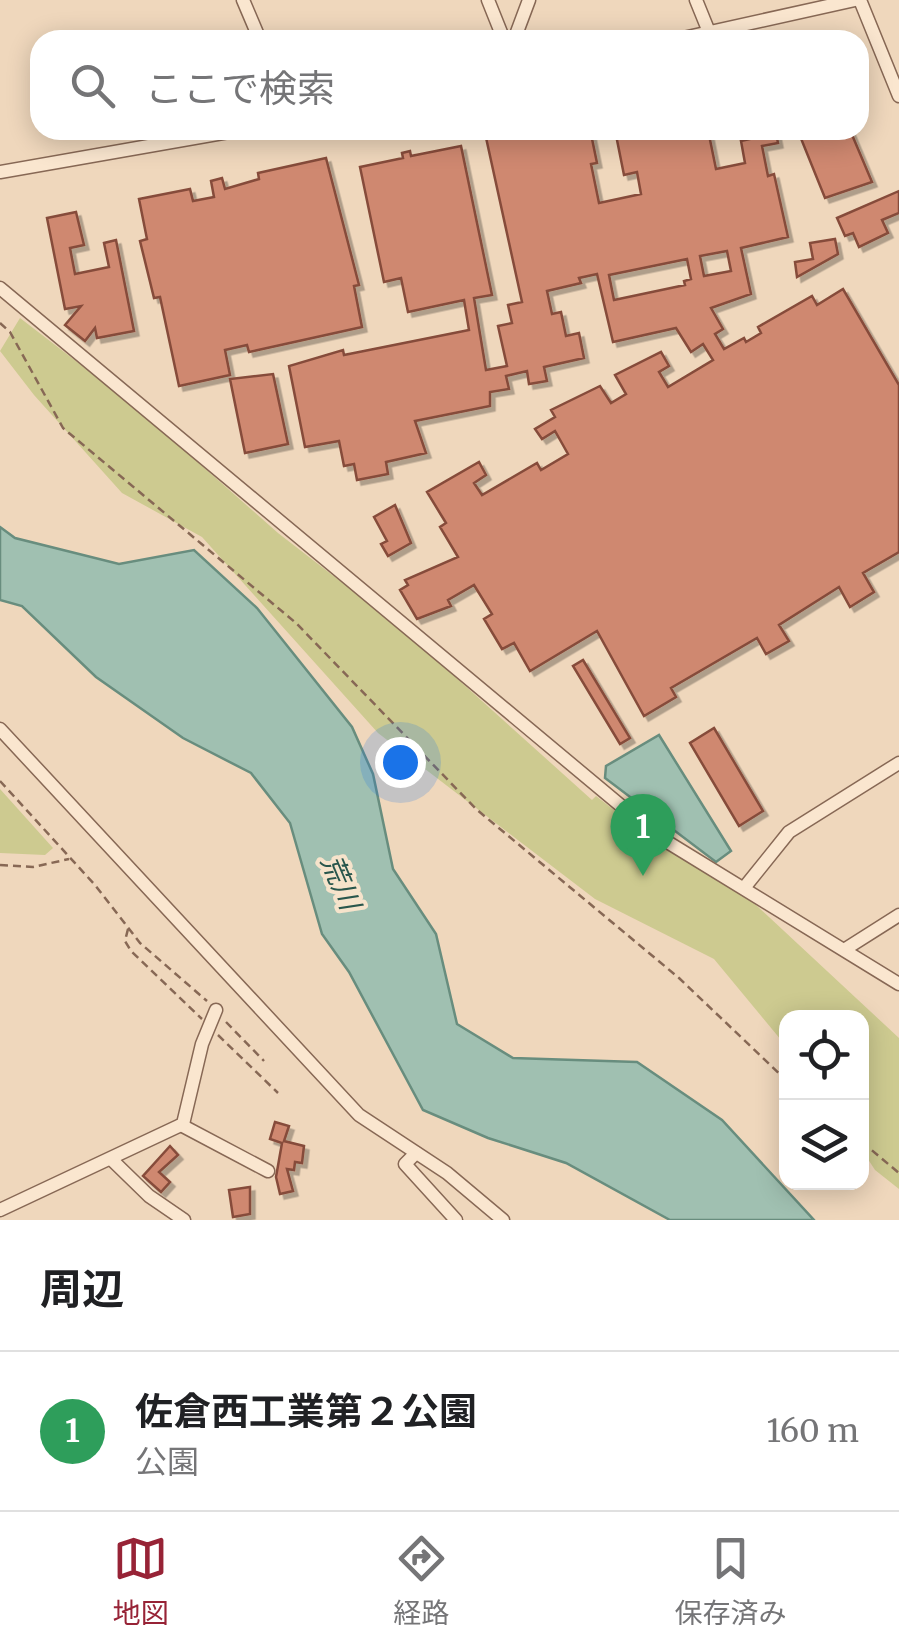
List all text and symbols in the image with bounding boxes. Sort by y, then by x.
search box [30,30,869,140]
icon: search [65,58,120,113]
text: ここで検索 [145,65,335,112]
your location [375,737,426,788]
pin: 1 [610,794,676,876]
water label: 荒川 [313,849,370,918]
map controls [779,1010,869,1190]
button: locate [779,1010,869,1100]
button: layers [779,1100,869,1190]
text: 周辺 [40,1263,124,1315]
text: 佐倉西工業第２公園 [135,1388,477,1435]
text: 1 [65,1411,80,1451]
text: 160 m [767,1411,859,1451]
text: 公園 [135,1442,199,1482]
tab: 地図 [112,1531,169,1631]
tab: 経路 [393,1531,450,1631]
tab: 保存済み [674,1531,787,1631]

